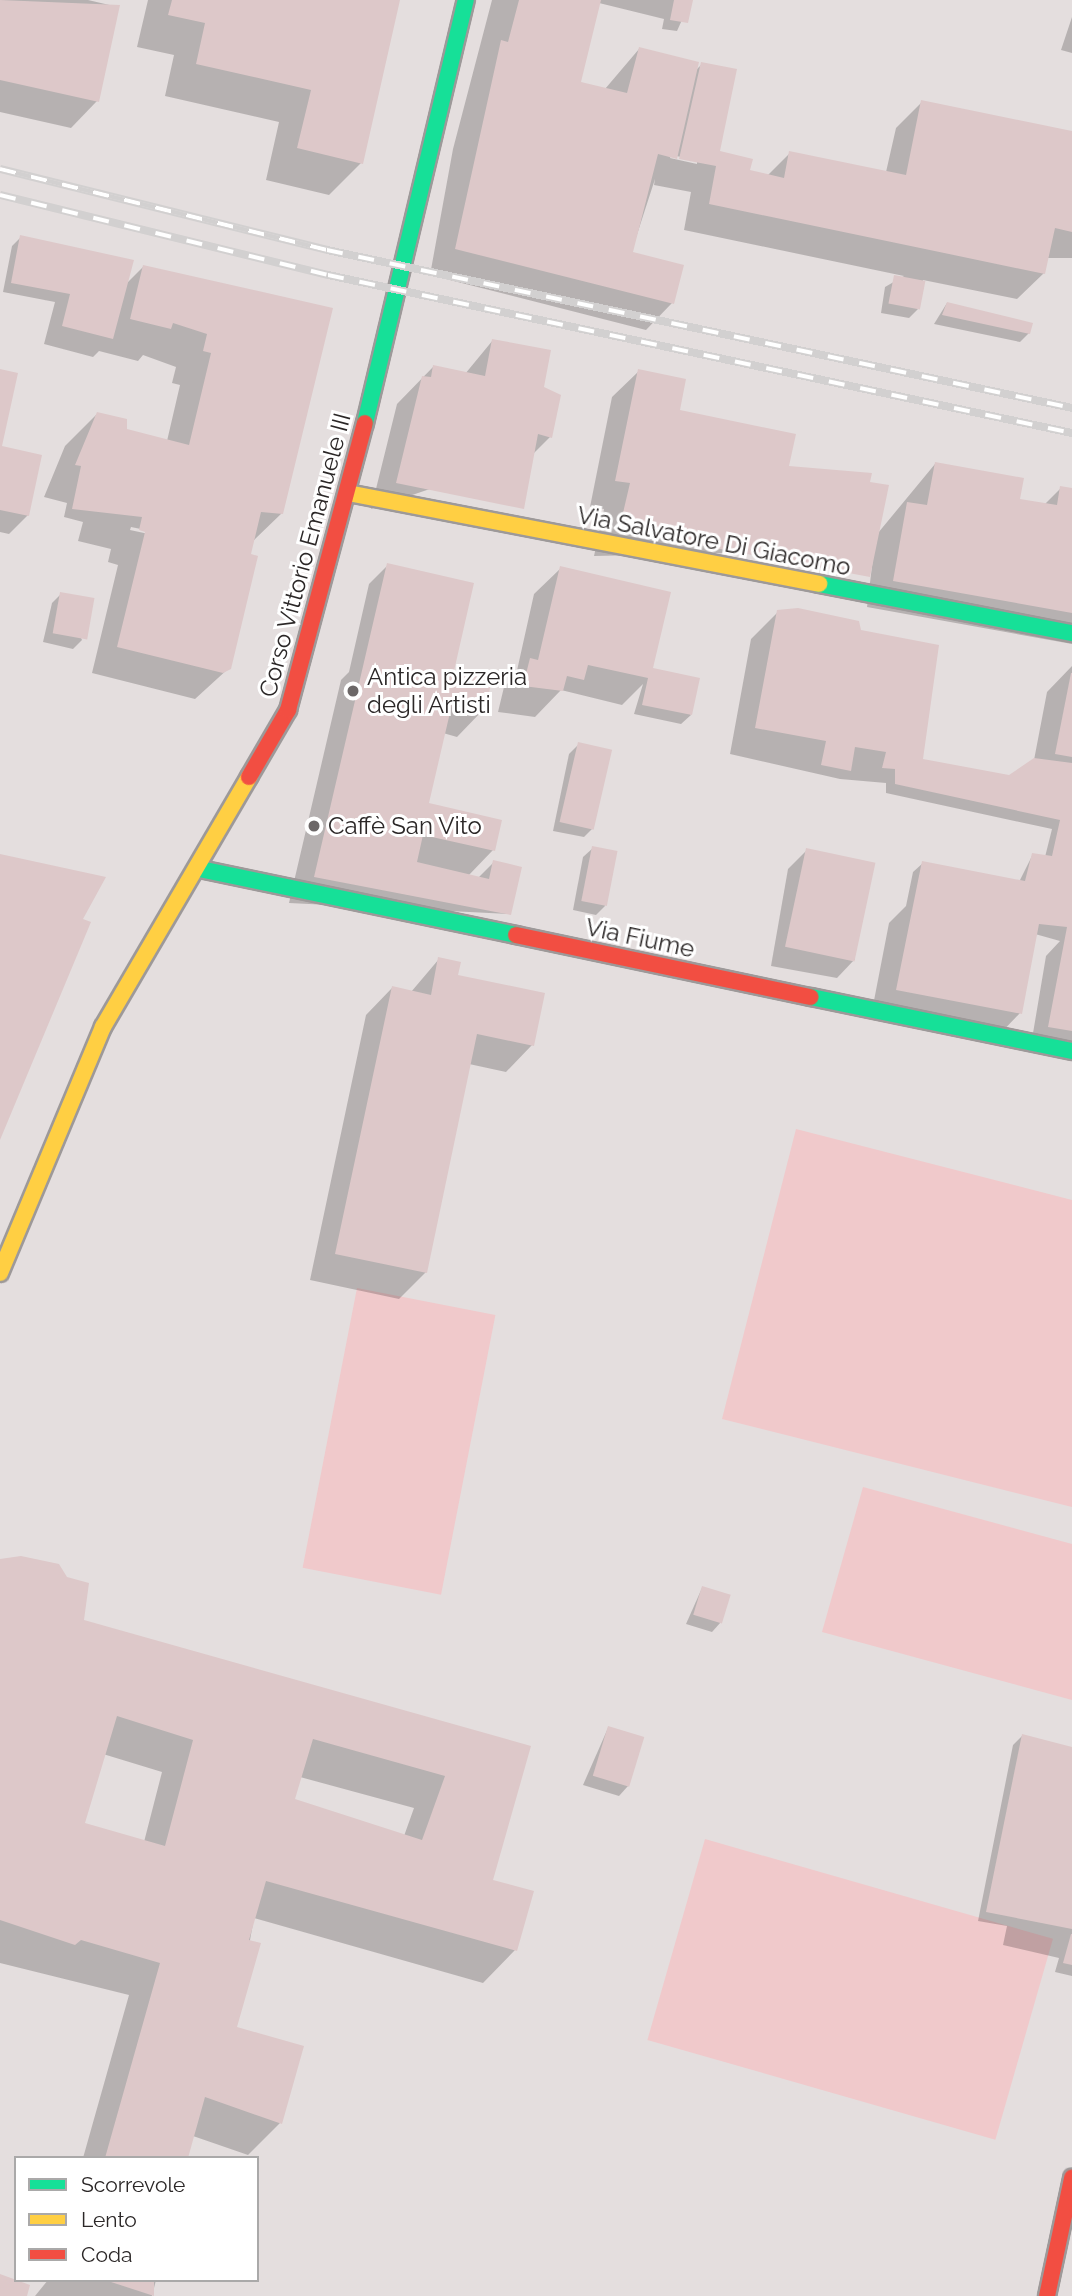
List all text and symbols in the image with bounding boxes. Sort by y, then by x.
street label: Corso Vittorio Emanuele III [253,410,357,700]
street label: Via Salvatore Di Giacomo [575,500,853,582]
place label: Antica pizzeria degli Artisti [367,663,527,719]
marker: Antica pizzeria degli Artisti [345,683,361,699]
place label: Caffè San Vito [328,812,483,840]
marker: Caffè San Vito [306,818,322,834]
street label: Via Fiume [583,912,697,964]
legend [14,2156,259,2282]
text: Scorrevole [81,2172,185,2197]
text: Lento [81,2207,137,2232]
text: Coda [81,2242,132,2267]

